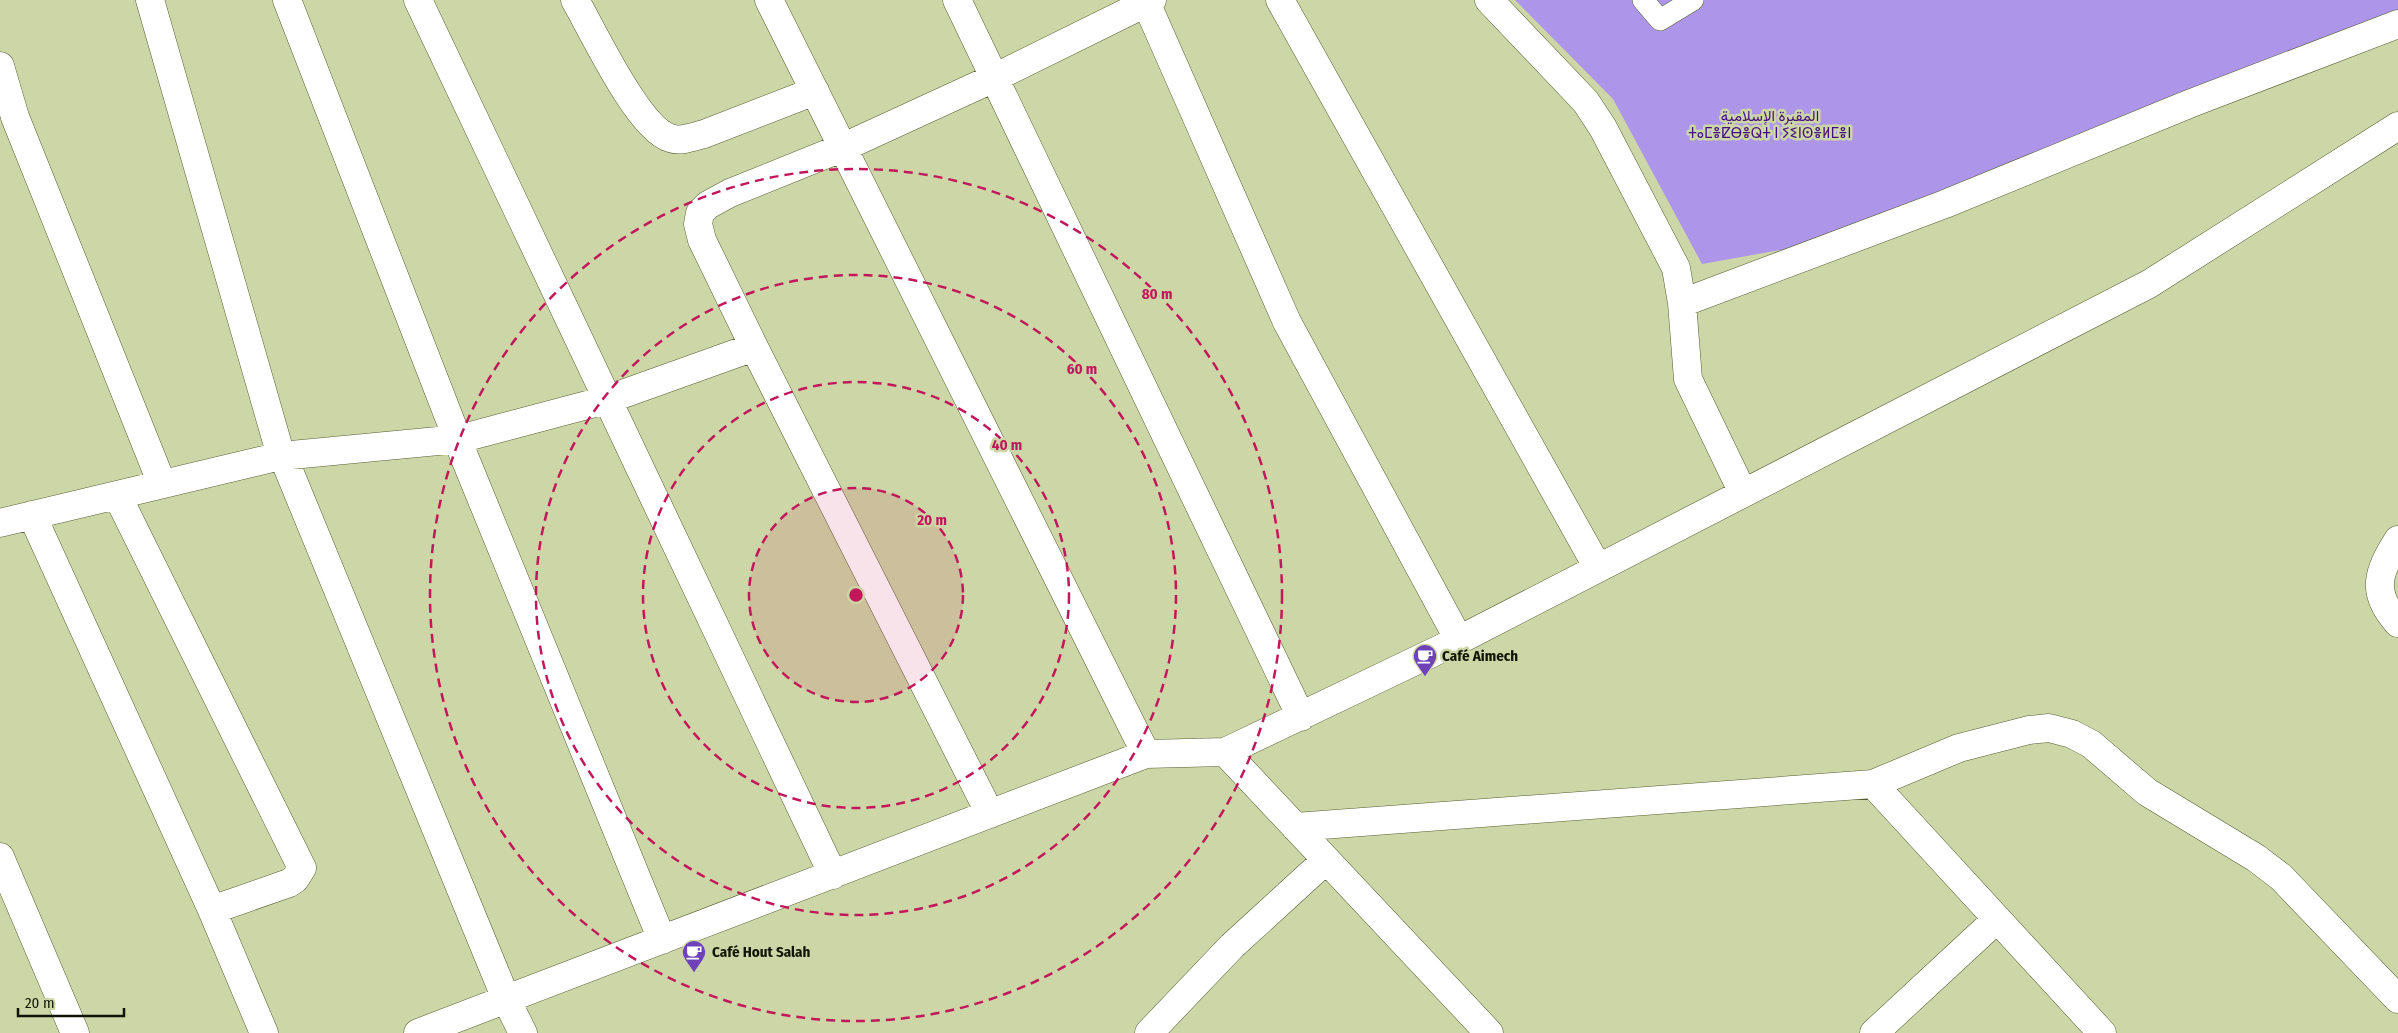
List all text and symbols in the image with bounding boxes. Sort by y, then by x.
park label: المقبرة الإسلامية ⵜⴰⵎⴻⵇⴱⴻⵕⵜ ⵏ ⵢⵉⵏⵙⴻⵍⵎⴻⵏ [1689,107,1851,142]
text: 80 m [1142,285,1172,303]
text: 60 m [1067,360,1097,378]
text: 40 m [992,436,1022,454]
text: 20 m [916,511,947,529]
centre of rings [847,586,865,604]
cafe icon: Café Aimech [1412,643,1438,677]
place label: Café Aimech [1442,647,1518,665]
cafe icon: Café Hout Salah [681,939,707,973]
place label: Café Hout Salah [712,943,810,961]
scale bar [18,986,124,1018]
text: 20 m [25,994,55,1012]

